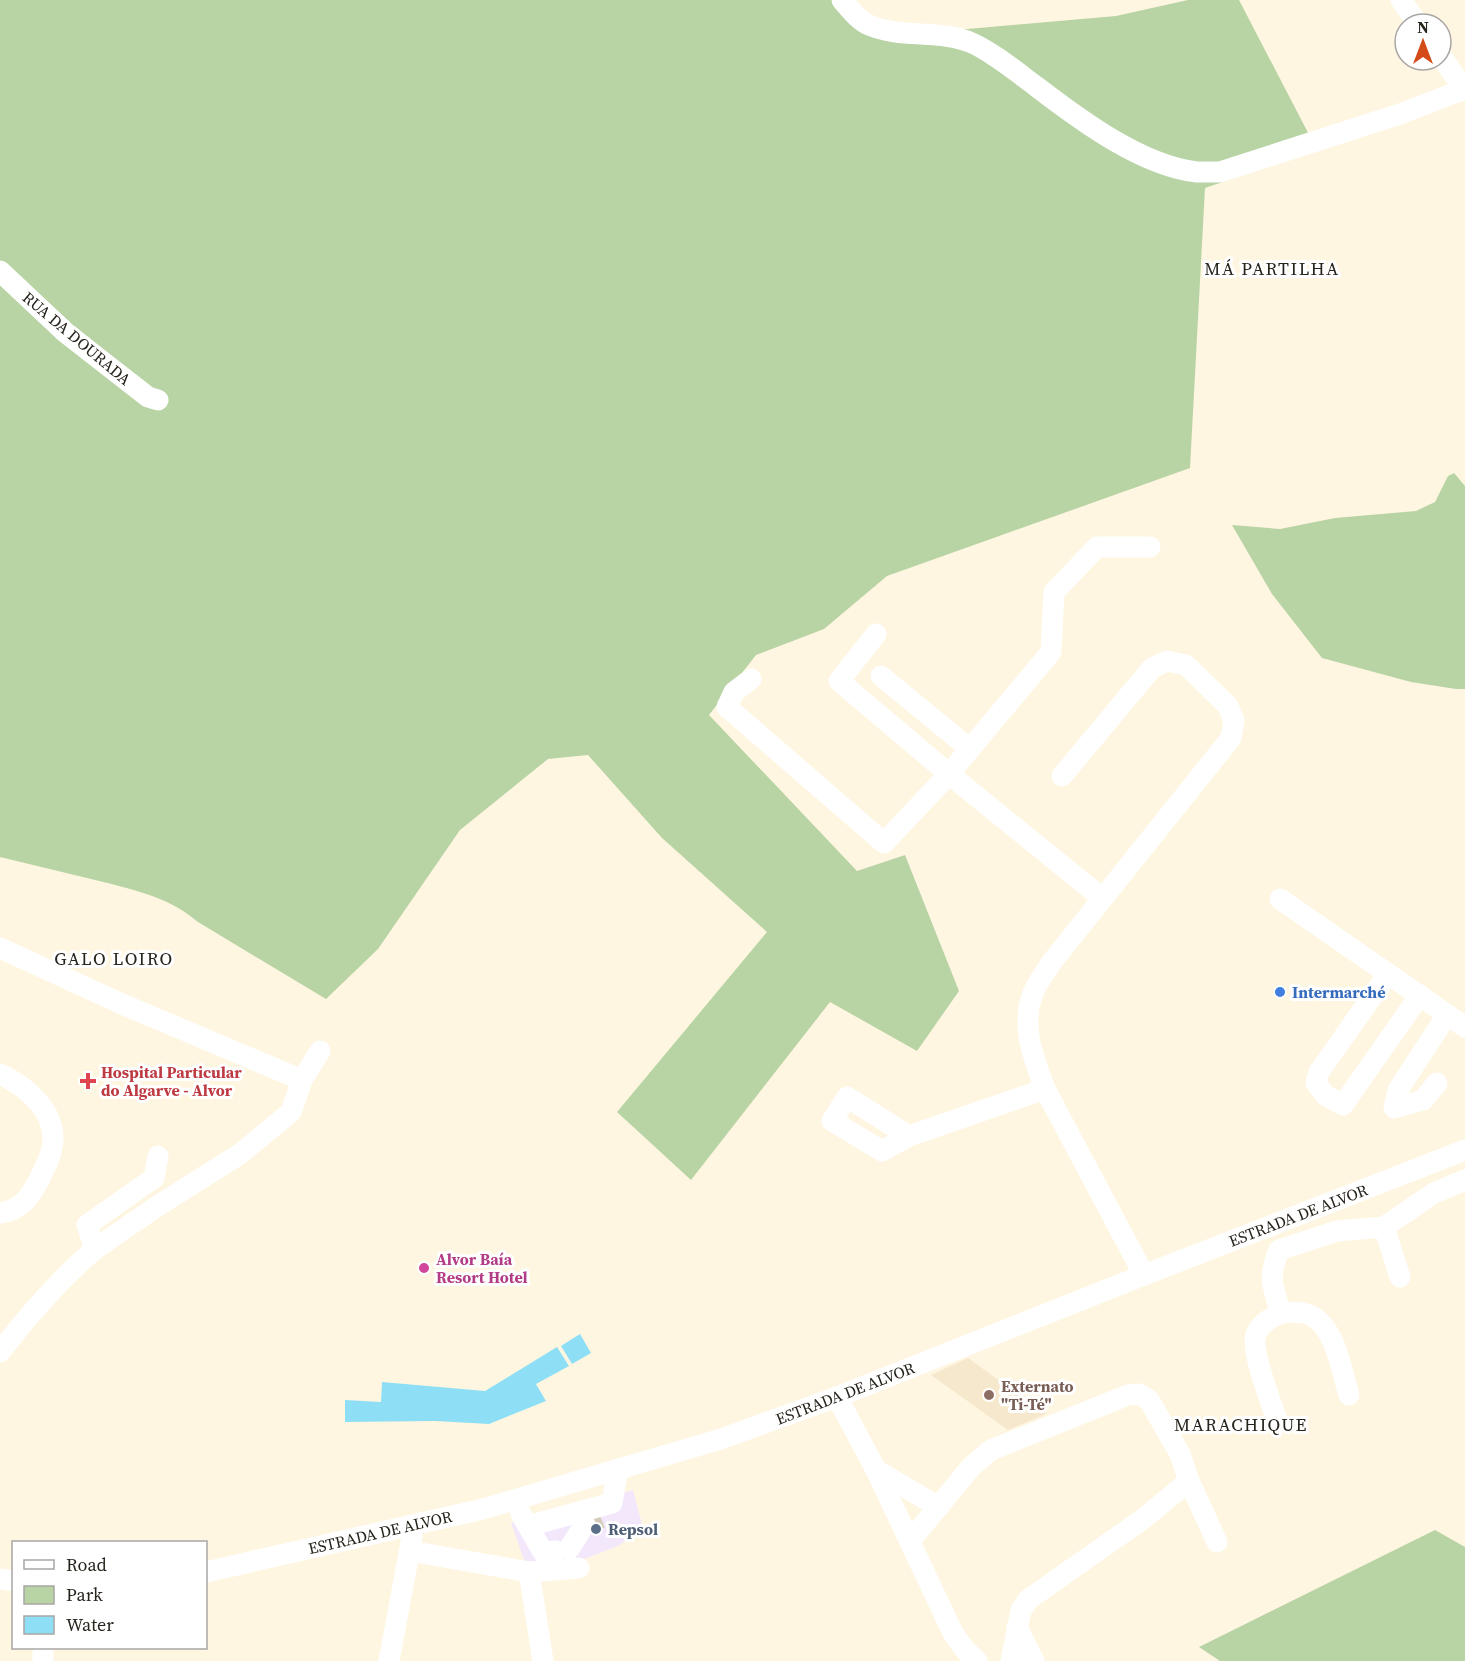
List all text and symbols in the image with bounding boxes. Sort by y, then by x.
north arrow [1393,12,1453,72]
text: N [1417,16,1429,38]
district label: MÁ PARTILHA [1204,256,1340,281]
street label: RUA DA DOURADA [18,286,136,390]
district label: GALO LOIRO [54,946,174,971]
place label: Intermarché [1292,981,1386,1003]
marker: Intermarché [1273,985,1287,999]
place label: Hospital Particular do Algarve - Alvor [101,1061,242,1101]
marker: Hospital Particular do Algarve - Alvor [79,1072,97,1090]
street label: ESTRADA DE ALVOR [1226,1178,1371,1252]
place label: Alvor Baía Resort Hotel [436,1248,528,1288]
marker: Alvor Baía Resort Hotel [417,1261,431,1275]
street label: ESTRADA DE ALVOR [773,1356,918,1430]
place label: Externato "Ti-Té" [1001,1375,1074,1415]
marker: Externato "Ti-Té" [982,1388,996,1402]
district label: MARACHIQUE [1174,1412,1308,1437]
street label: ESTRADA DE ALVOR [306,1505,455,1559]
place label: Repsol [608,1518,658,1540]
marker: Repsol [589,1522,603,1536]
legend [12,1541,207,1649]
text: Road [66,1552,107,1577]
text: Park [66,1582,103,1607]
text: Water [66,1612,114,1637]

